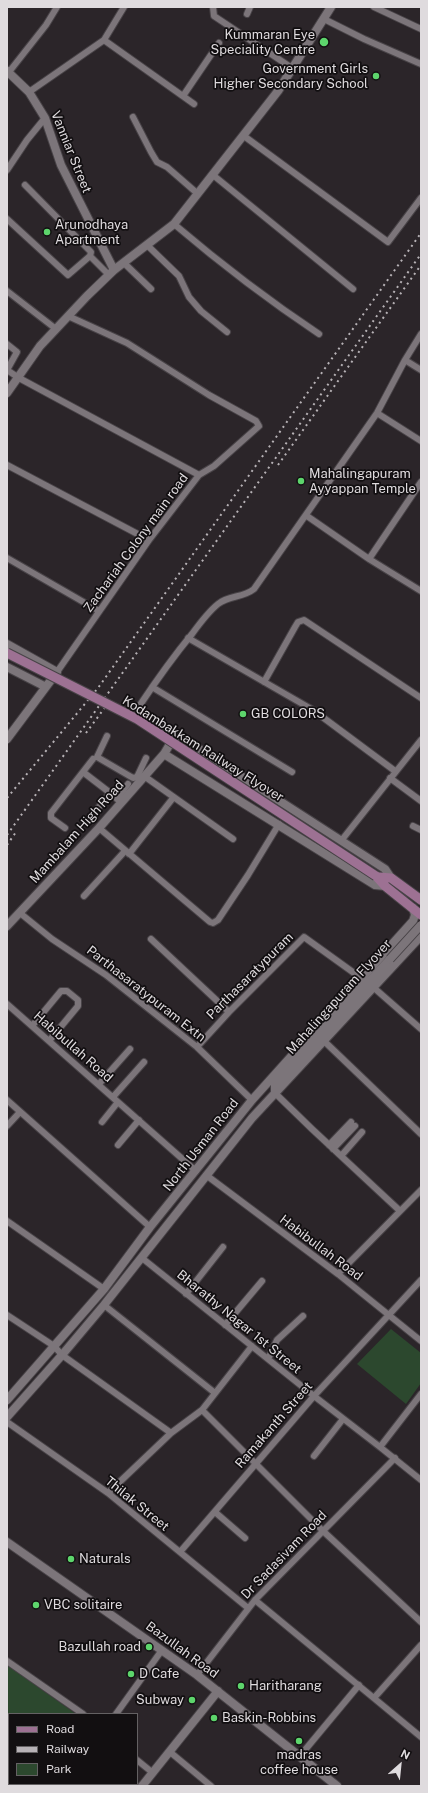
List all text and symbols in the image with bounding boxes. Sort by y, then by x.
place label: Kummaran Eye Speciality Centre [211,27,315,58]
marker: Kummaran Eye Speciality Centre [318,36,330,48]
place label: Government Girls Higher Secondary School [214,61,368,92]
marker: Government Girls Higher Secondary School [371,71,381,81]
street label: Vanniar Street [47,109,95,195]
place label: Arunodhaya Apartment [55,217,128,248]
marker: Arunodhaya Apartment [42,227,52,237]
place label: Mahalingapuram Ayyappan Temple [309,466,416,497]
street label: Zachariah Colony main road [80,471,192,615]
marker: Mahalingapuram Ayyappan Temple [296,476,306,486]
street label: Kodambakkam Railway Flyover [120,693,286,805]
place label: GB COLORS [251,706,325,722]
marker: GB COLORS [238,709,248,719]
street label: Mambalam High Road [27,777,127,887]
street label: Parthasaratypuram [203,929,297,1023]
street label: Mahalingapuram Flyover [283,936,395,1058]
street label: Parthasaratypuram Extn [83,943,209,1045]
street label: Habibullah Road [30,1008,116,1086]
street label: North Usman Road [160,1096,242,1194]
street label: Habibullah Road [276,1212,366,1284]
street label: Bharathy Nagar 1st Street [174,1267,304,1377]
street label: Ramakanth Street [232,1379,316,1471]
street label: Thilak Street [102,1473,172,1535]
street label: Dr Sadasivam Road [238,1508,330,1602]
place label: Naturals [79,1551,131,1567]
marker: Naturals [66,1554,76,1564]
place label: VBC solitaire [44,1597,122,1613]
marker: VBC solitaire [31,1600,41,1610]
street label: Bazullah Road [143,1618,221,1682]
place label: Bazullah road [59,1639,141,1655]
marker: Bazullah road [144,1642,154,1652]
place label: D Cafe [139,1666,179,1682]
marker: D Cafe [126,1669,136,1679]
place label: Haritharang [249,1678,322,1694]
marker: Haritharang [236,1681,246,1691]
place label: Subway [136,1692,184,1708]
marker: Subway [187,1695,197,1705]
place label: Baskin-Robbins [222,1710,316,1726]
legend [8,1713,138,1785]
marker: Baskin-Robbins [209,1713,219,1723]
text: Road [46,1722,74,1736]
marker: madras coffee house [294,1736,304,1746]
text: Railway [46,1742,89,1756]
north arrow [380,1745,420,1785]
place label: madras coffee house [260,1747,338,1778]
text: N [399,1747,412,1762]
text: Park [46,1762,72,1776]

